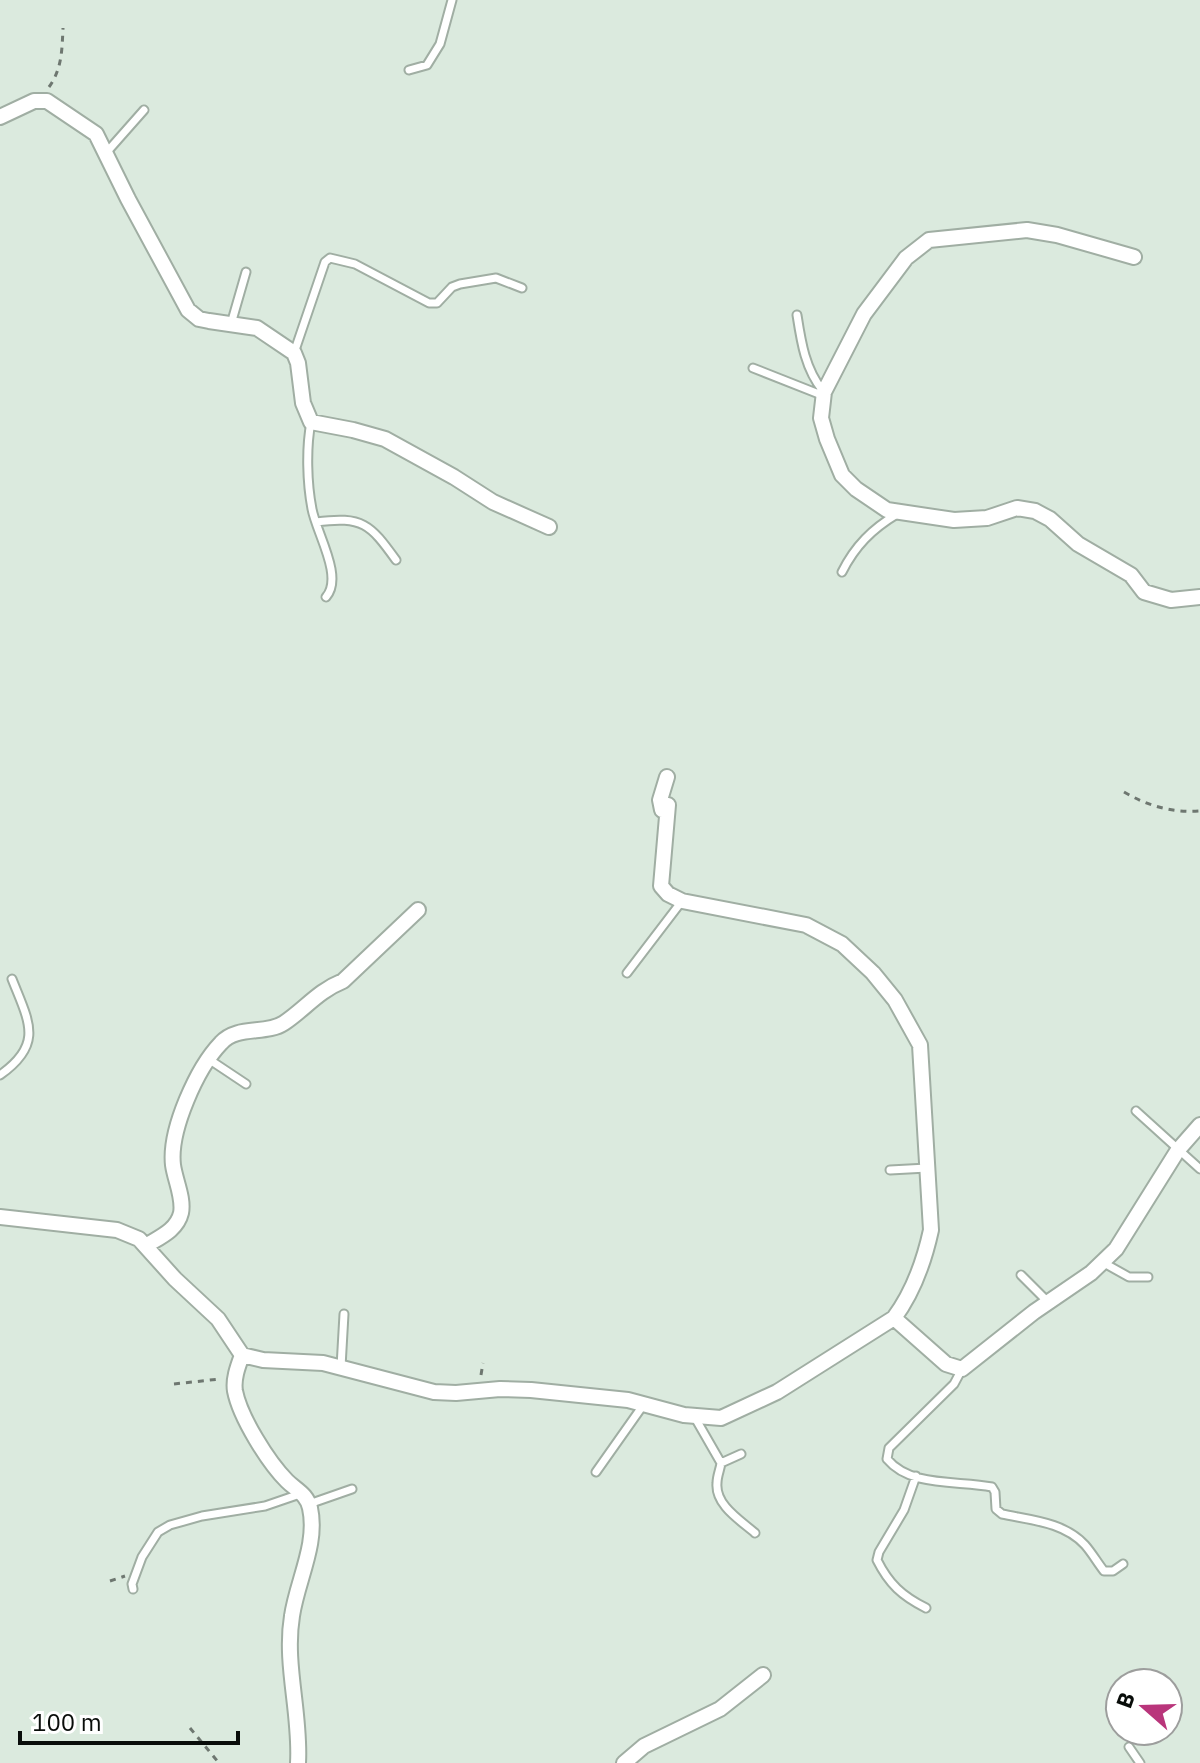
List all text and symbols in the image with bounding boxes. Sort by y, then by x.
north arrow [1104,1667,1184,1747]
text: B [1109,1688,1141,1712]
scale bar [20,1695,238,1745]
text: 100 m [32,1706,102,1738]

